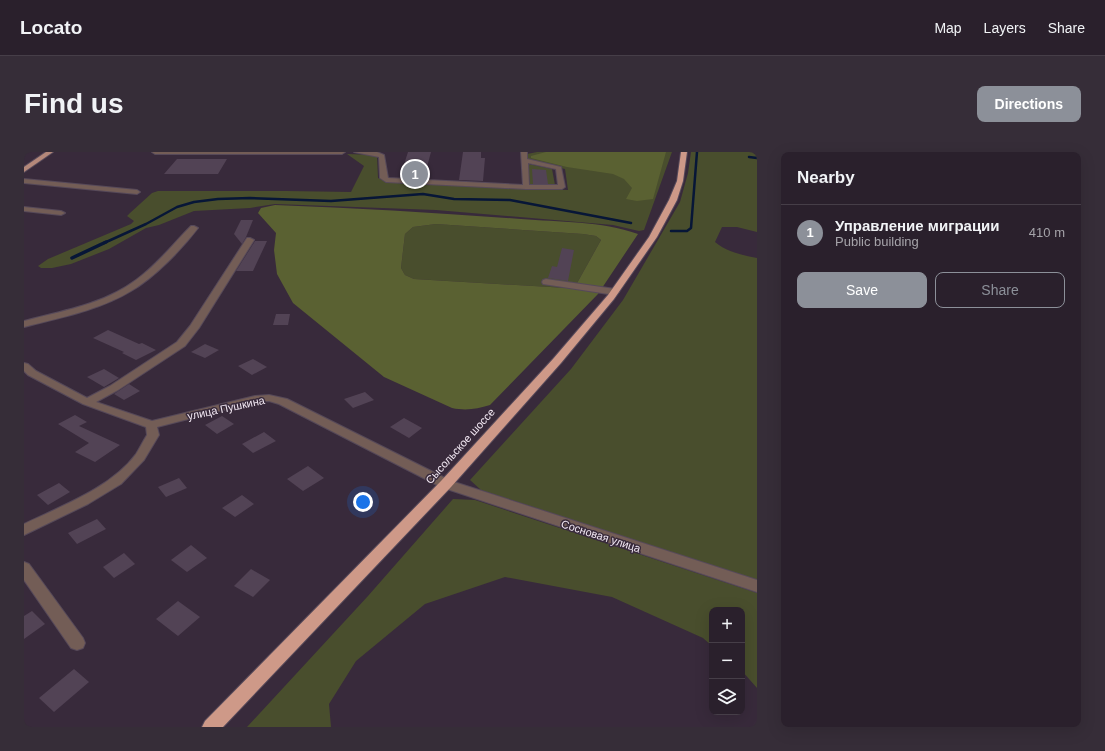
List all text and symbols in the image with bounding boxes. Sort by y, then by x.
text: Locato [20,17,82,38]
text: Map [934,20,962,36]
text: Layers [984,20,1026,36]
text: Share [1048,20,1085,36]
button: Directions [977,86,1081,122]
text: Find us [24,88,124,119]
pin: 1 [402,159,428,189]
text: Nearby [797,168,855,187]
text: Управление миграции [835,217,1000,234]
text: 1 [806,225,814,240]
text: 410 m [1029,225,1065,240]
text: Public building [835,234,919,249]
button: Save [797,272,927,308]
button: Share [935,272,1065,308]
street label: улица Пушкина [186,394,267,422]
street label: Сысольское шоссе [423,406,497,486]
your location [353,492,373,512]
street label: Сосновая улица [560,517,643,555]
map controls [709,607,745,715]
button: + [709,607,745,643]
button: − [709,643,745,679]
button: layers [709,679,745,715]

